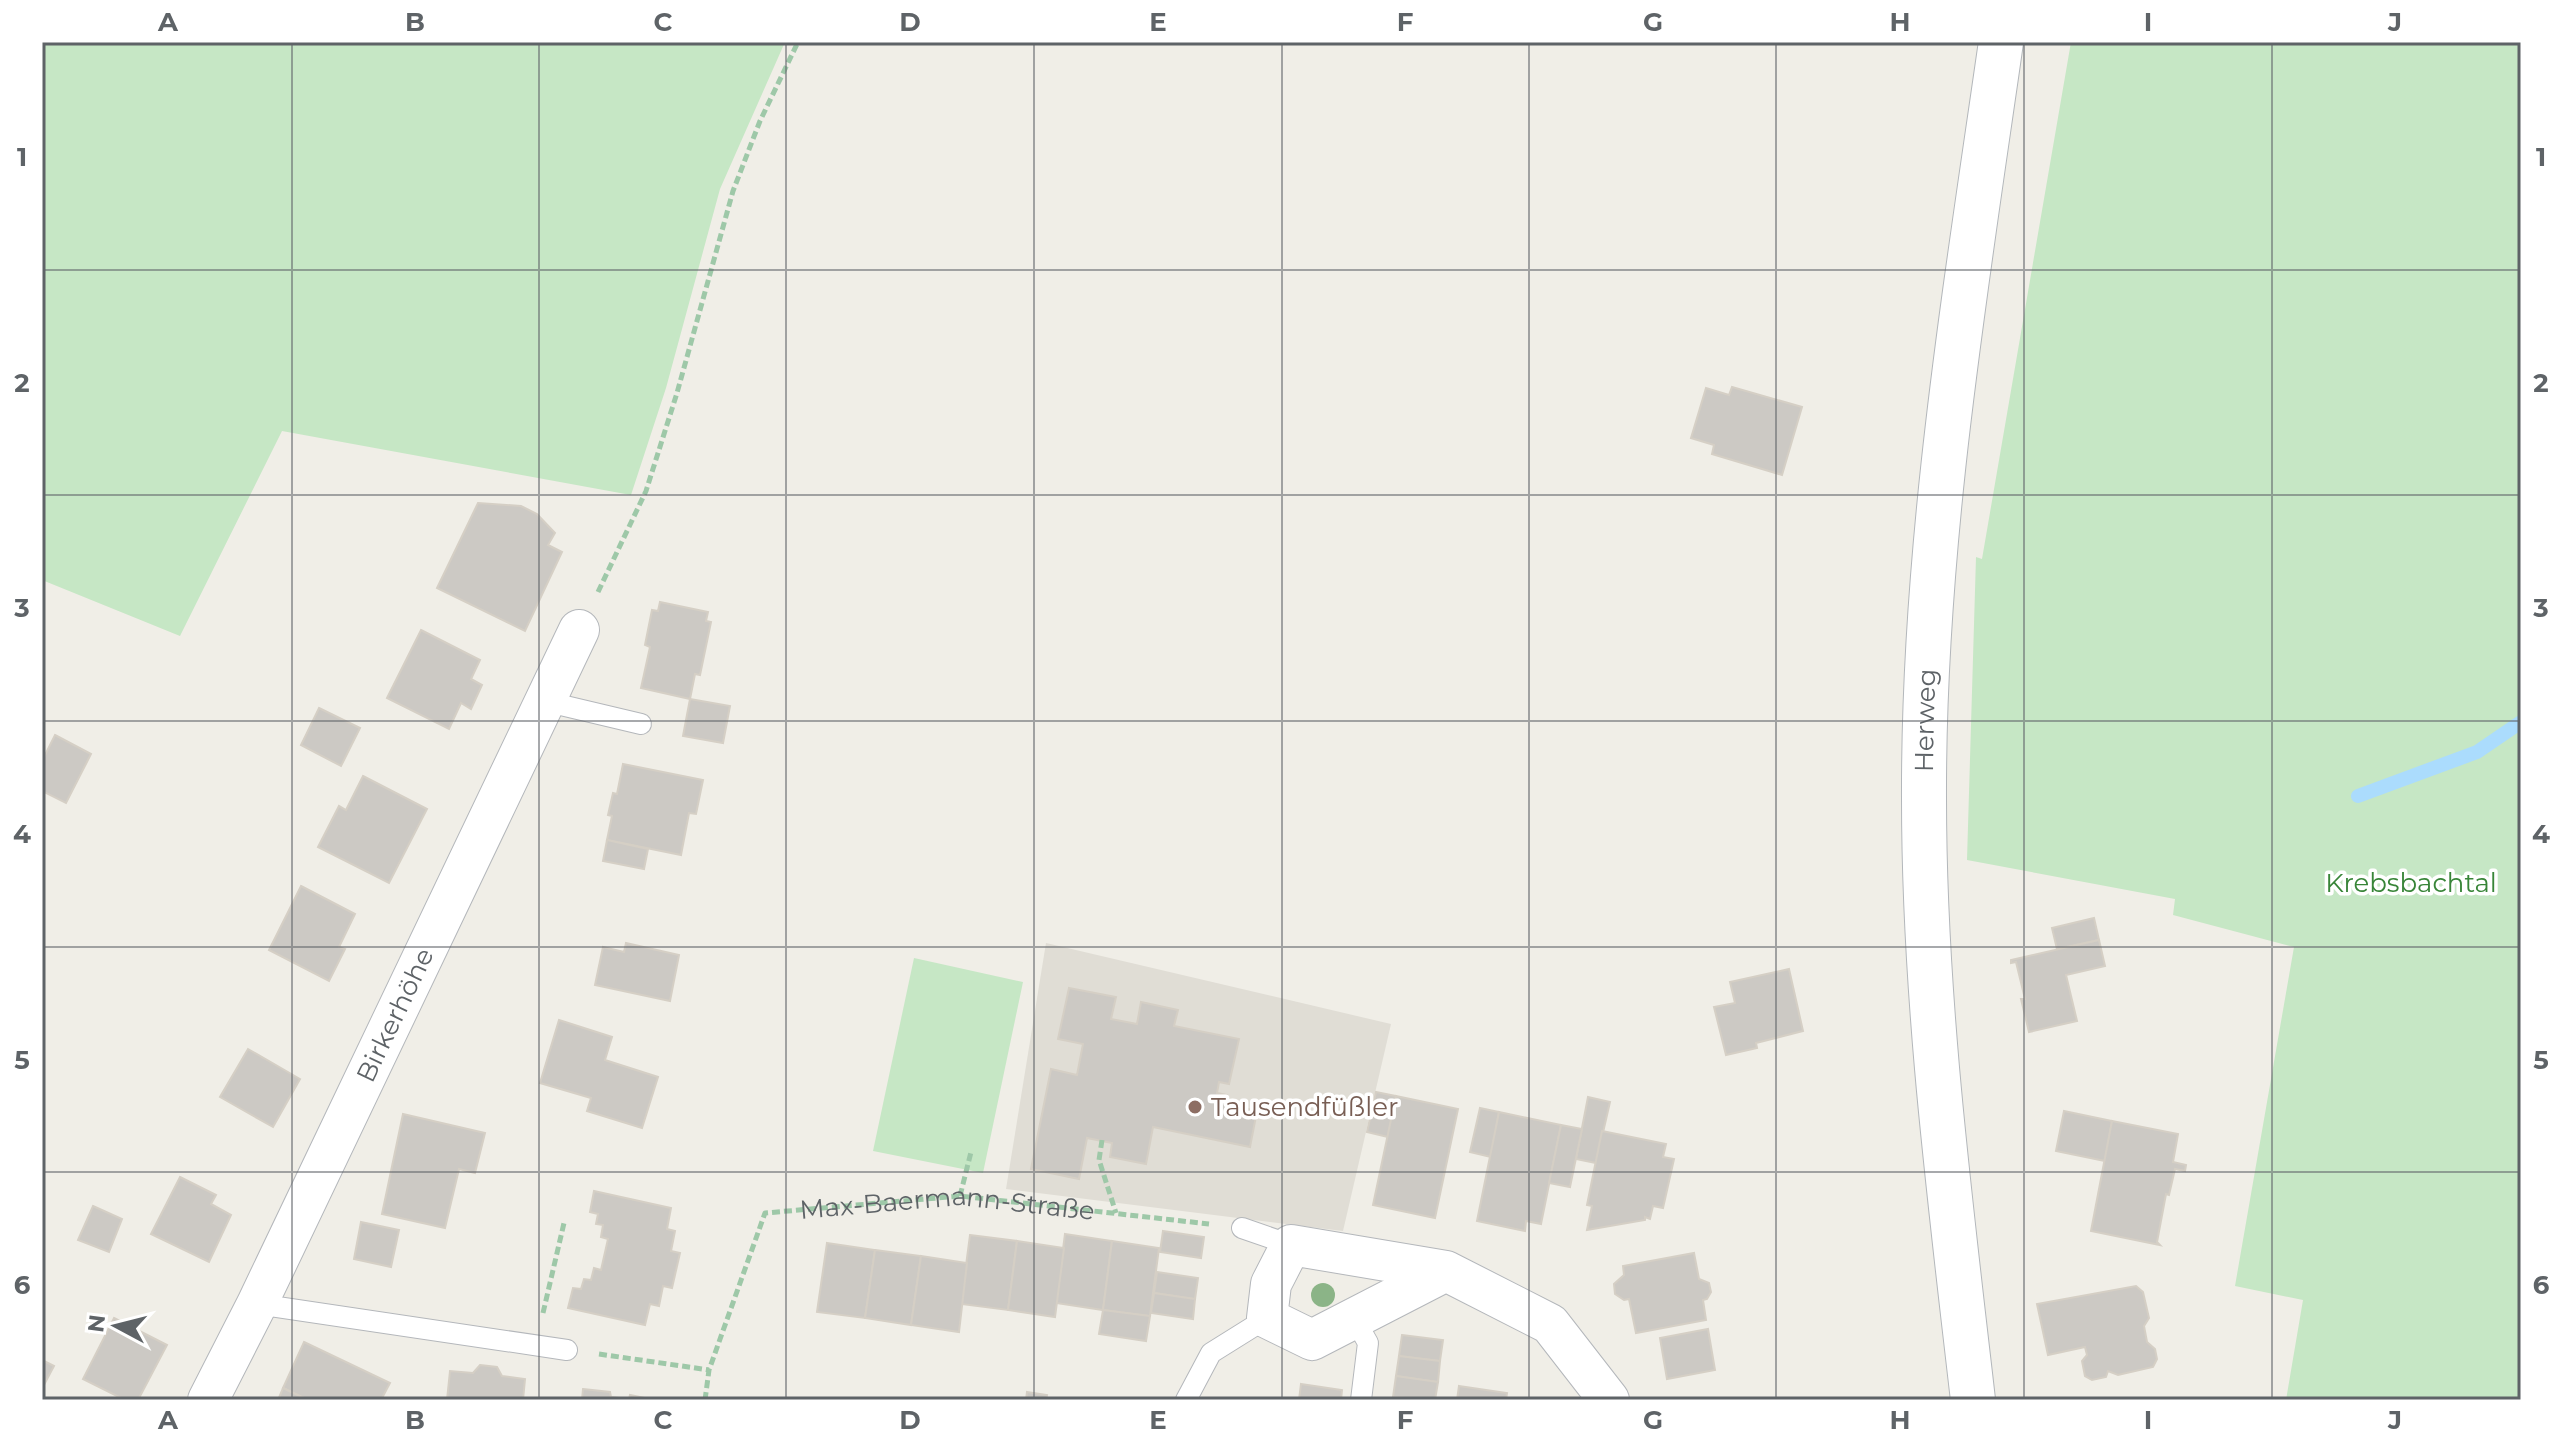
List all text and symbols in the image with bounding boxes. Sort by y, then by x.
text: A [157,6,179,38]
text: B [405,6,425,38]
text: C [654,6,673,38]
text: D [899,6,921,38]
text: E [1149,6,1167,38]
text: F [1397,6,1413,38]
text: G [1643,6,1663,38]
text: H [1889,6,1911,38]
text: I [2144,6,2152,38]
text: J [2387,6,2402,38]
text: 1 [17,141,27,173]
text: 1 [2536,141,2546,173]
text: 2 [14,367,30,399]
text: 2 [2533,367,2549,399]
text: 3 [13,592,30,624]
text: 3 [2532,592,2549,624]
street label: Herweg [1908,668,1943,772]
text: 4 [13,818,31,850]
text: 4 [2532,818,2550,850]
park label: Krebsbachtal [2325,867,2497,899]
street label: Birkerhöhe [349,943,441,1087]
text: 5 [14,1044,30,1076]
text: 5 [2533,1044,2549,1076]
place label: Tausendfüßler [1211,1091,1398,1123]
marker: Tausendfüßler [1186,1098,1204,1116]
street label: Max-Baermann-Straße [798,1180,1096,1227]
text: 6 [14,1269,31,1301]
text: 6 [2533,1269,2550,1301]
north arrow [76,1286,156,1366]
text: N [82,1313,111,1334]
text: A [157,1404,179,1436]
text: B [405,1404,425,1436]
text: C [654,1404,673,1436]
text: D [899,1404,921,1436]
text: E [1149,1404,1167,1436]
text: F [1397,1404,1413,1436]
text: G [1643,1404,1663,1436]
text: H [1889,1404,1911,1436]
text: I [2144,1404,2152,1436]
text: J [2387,1404,2402,1436]

